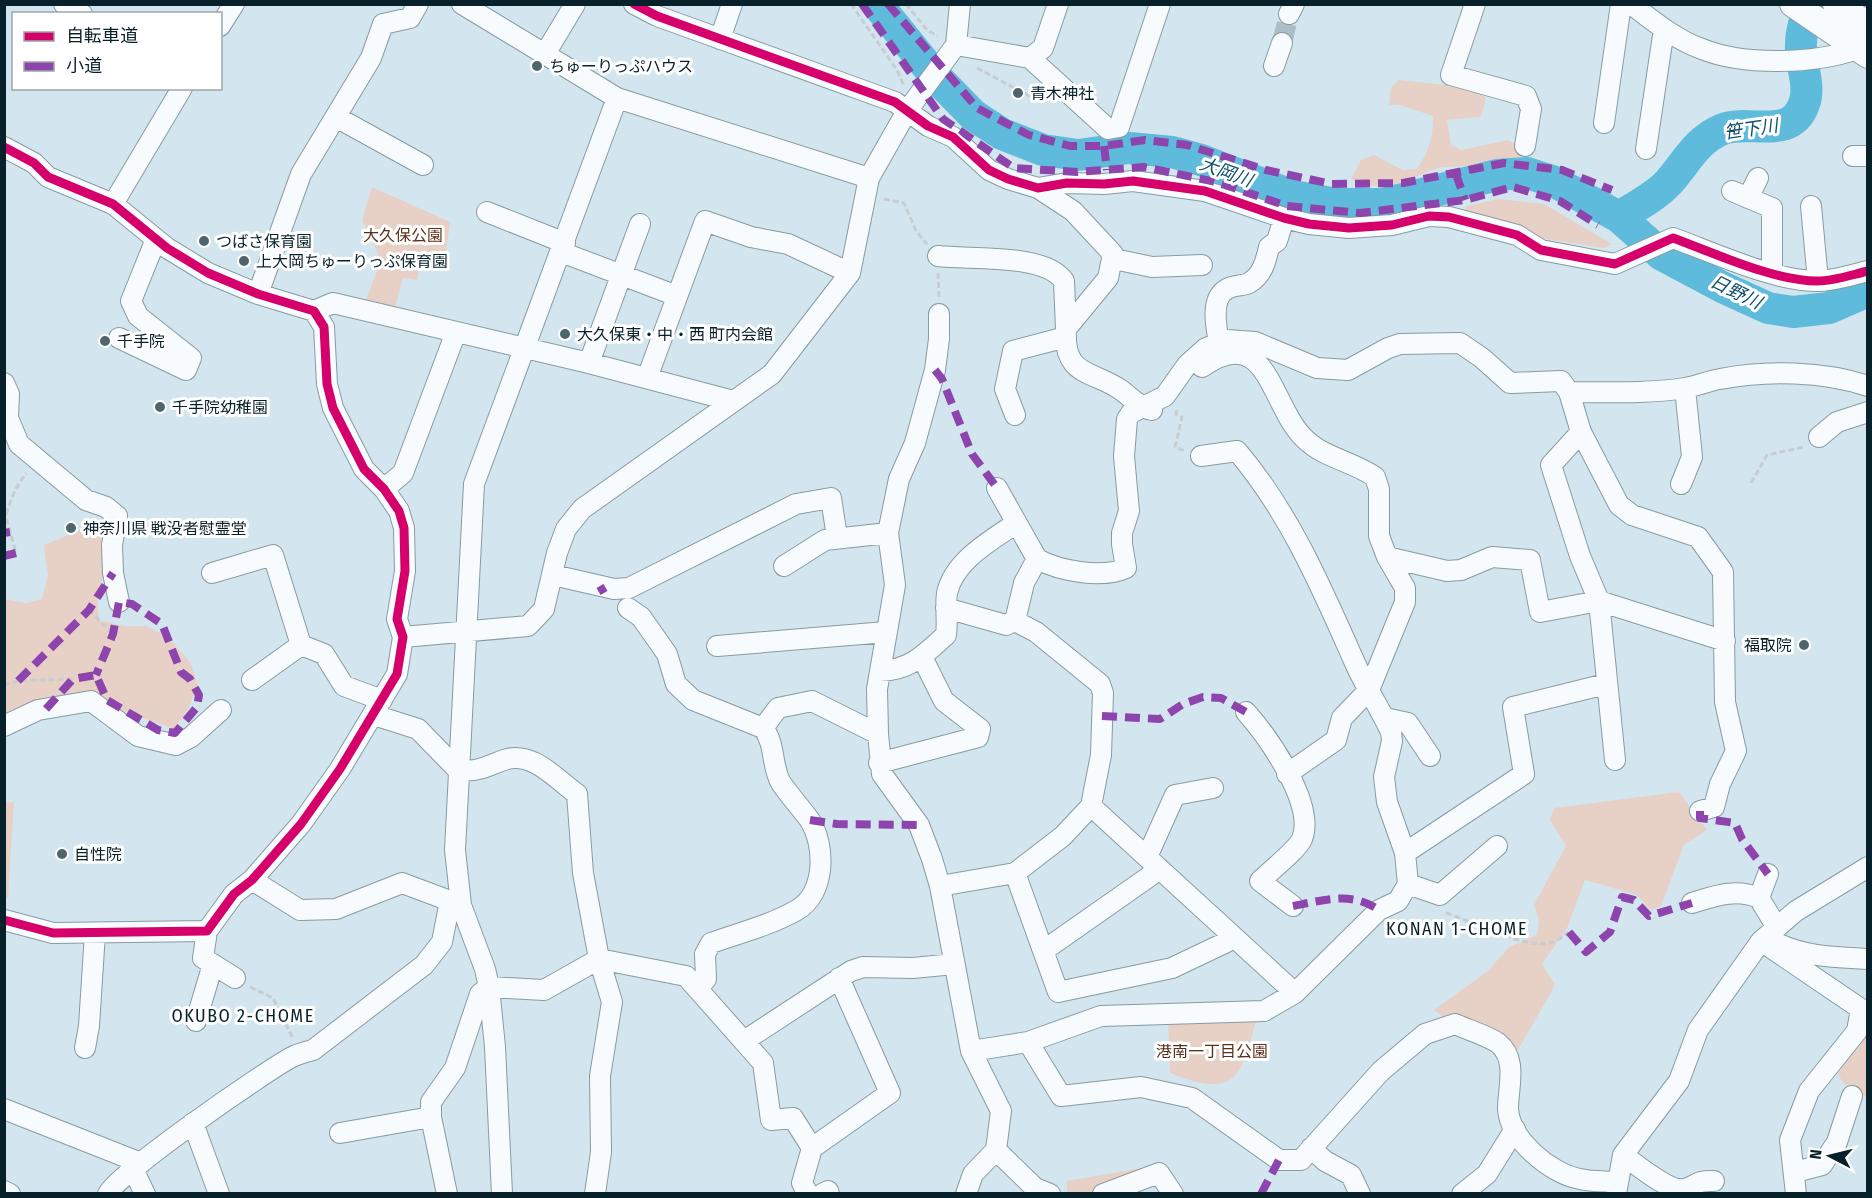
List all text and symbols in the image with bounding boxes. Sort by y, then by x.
legend [12,12,222,90]
text: 自転車道 [66,25,138,47]
text: 小道 [66,55,102,77]
place label: ちゅーりっぷハウス [549,57,693,76]
marker: ちゅーりっぷハウス [530,59,544,73]
place label: 青木神社 [1030,84,1094,103]
marker: 青木神社 [1011,86,1025,100]
water label: 笹下川 [1723,114,1781,144]
water label: 大岡川 [1197,152,1257,192]
park label: 大久保公園 [363,226,443,245]
place label: つばさ保育園 [216,232,312,251]
marker: つばさ保育園 [197,234,211,248]
place label: 上大岡ちゅーりっぷ保育園 [256,252,448,271]
marker: 上大岡ちゅーりっぷ保育園 [237,254,251,268]
water label: 日野川 [1707,270,1767,315]
place label: 大久保東・中・西 町内会館 [577,325,773,344]
marker: 大久保東・中・西 町内会館 [558,327,572,341]
place label: 千手院 [117,332,165,351]
marker: 千手院 [98,334,112,348]
place label: 千手院幼稚園 [172,398,268,417]
marker: 千手院幼稚園 [153,400,167,414]
place label: 神奈川県 戦没者慰霊堂 [83,519,247,538]
marker: 神奈川県 戦没者慰霊堂 [64,521,78,535]
place label: 福取院 [1744,636,1792,655]
marker: 福取院 [1797,638,1811,652]
place label: 自性院 [74,845,122,864]
marker: 自性院 [55,847,69,861]
district label: KONAN 1-CHOME [1386,918,1528,940]
district label: OKUBO 2-CHOME [171,1005,315,1027]
park label: 港南一丁目公園 [1156,1042,1268,1061]
north arrow [1800,1126,1860,1186]
text: N [1806,1148,1826,1160]

